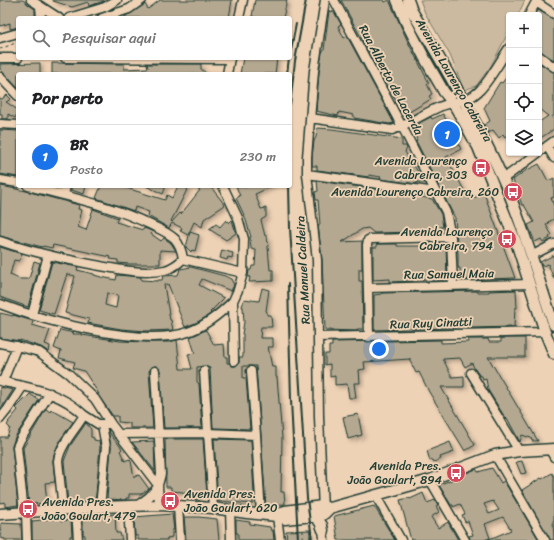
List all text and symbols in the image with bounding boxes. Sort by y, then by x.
map controls [506,12,542,156]
button: + [506,12,542,48]
street label: Avenida Lourenço Cabreira [409,13,499,147]
search box [16,16,292,60]
street label: Rua Alberto de Lacerda [353,21,430,140]
text: Pesquisar aqui [62,25,156,51]
icon: search [30,27,52,49]
button: − [506,48,542,84]
text: Por perto [32,83,103,113]
button: locate [506,84,542,120]
pin: 1 [434,119,460,149]
button: layers [506,120,542,156]
text: BR [70,132,89,158]
text: 1 [42,145,48,168]
text: 230 m [240,145,276,168]
place label: Avenida Lourenço Cabreira, 303 [374,150,467,186]
bus stop icon: Avenida Lourenço Cabreira, 303 [470,157,492,179]
text: Posto [70,158,103,181]
place label: Avenida Lourenço Cabreira, 260 [330,181,499,203]
bus stop icon: Avenida Lourenço Cabreira, 260 [502,181,524,203]
street label: Rua Manuel Caldeira [289,215,317,325]
place label: Avenida Lourenço Cabreira, 794 [400,221,493,257]
bus stop icon: Avenida Lourenço Cabreira, 794 [496,228,518,250]
street label: Rua Samuel Maia [404,262,495,286]
street label: Rua Ruy Cinatti [390,311,473,335]
your location [369,339,389,359]
place label: Avenida Pres. João Goulart, 894 [347,455,442,491]
bus stop icon: Avenida Pres. João Goulart, 894 [445,462,467,484]
place label: Avenida Pres. João Goulart, 620 [183,483,278,519]
bus stop icon: Avenida Pres. João Goulart, 620 [159,490,181,512]
place label: Avenida Pres. João Goulart, 479 [41,491,136,527]
bus stop icon: Avenida Pres. João Goulart, 479 [17,498,39,520]

